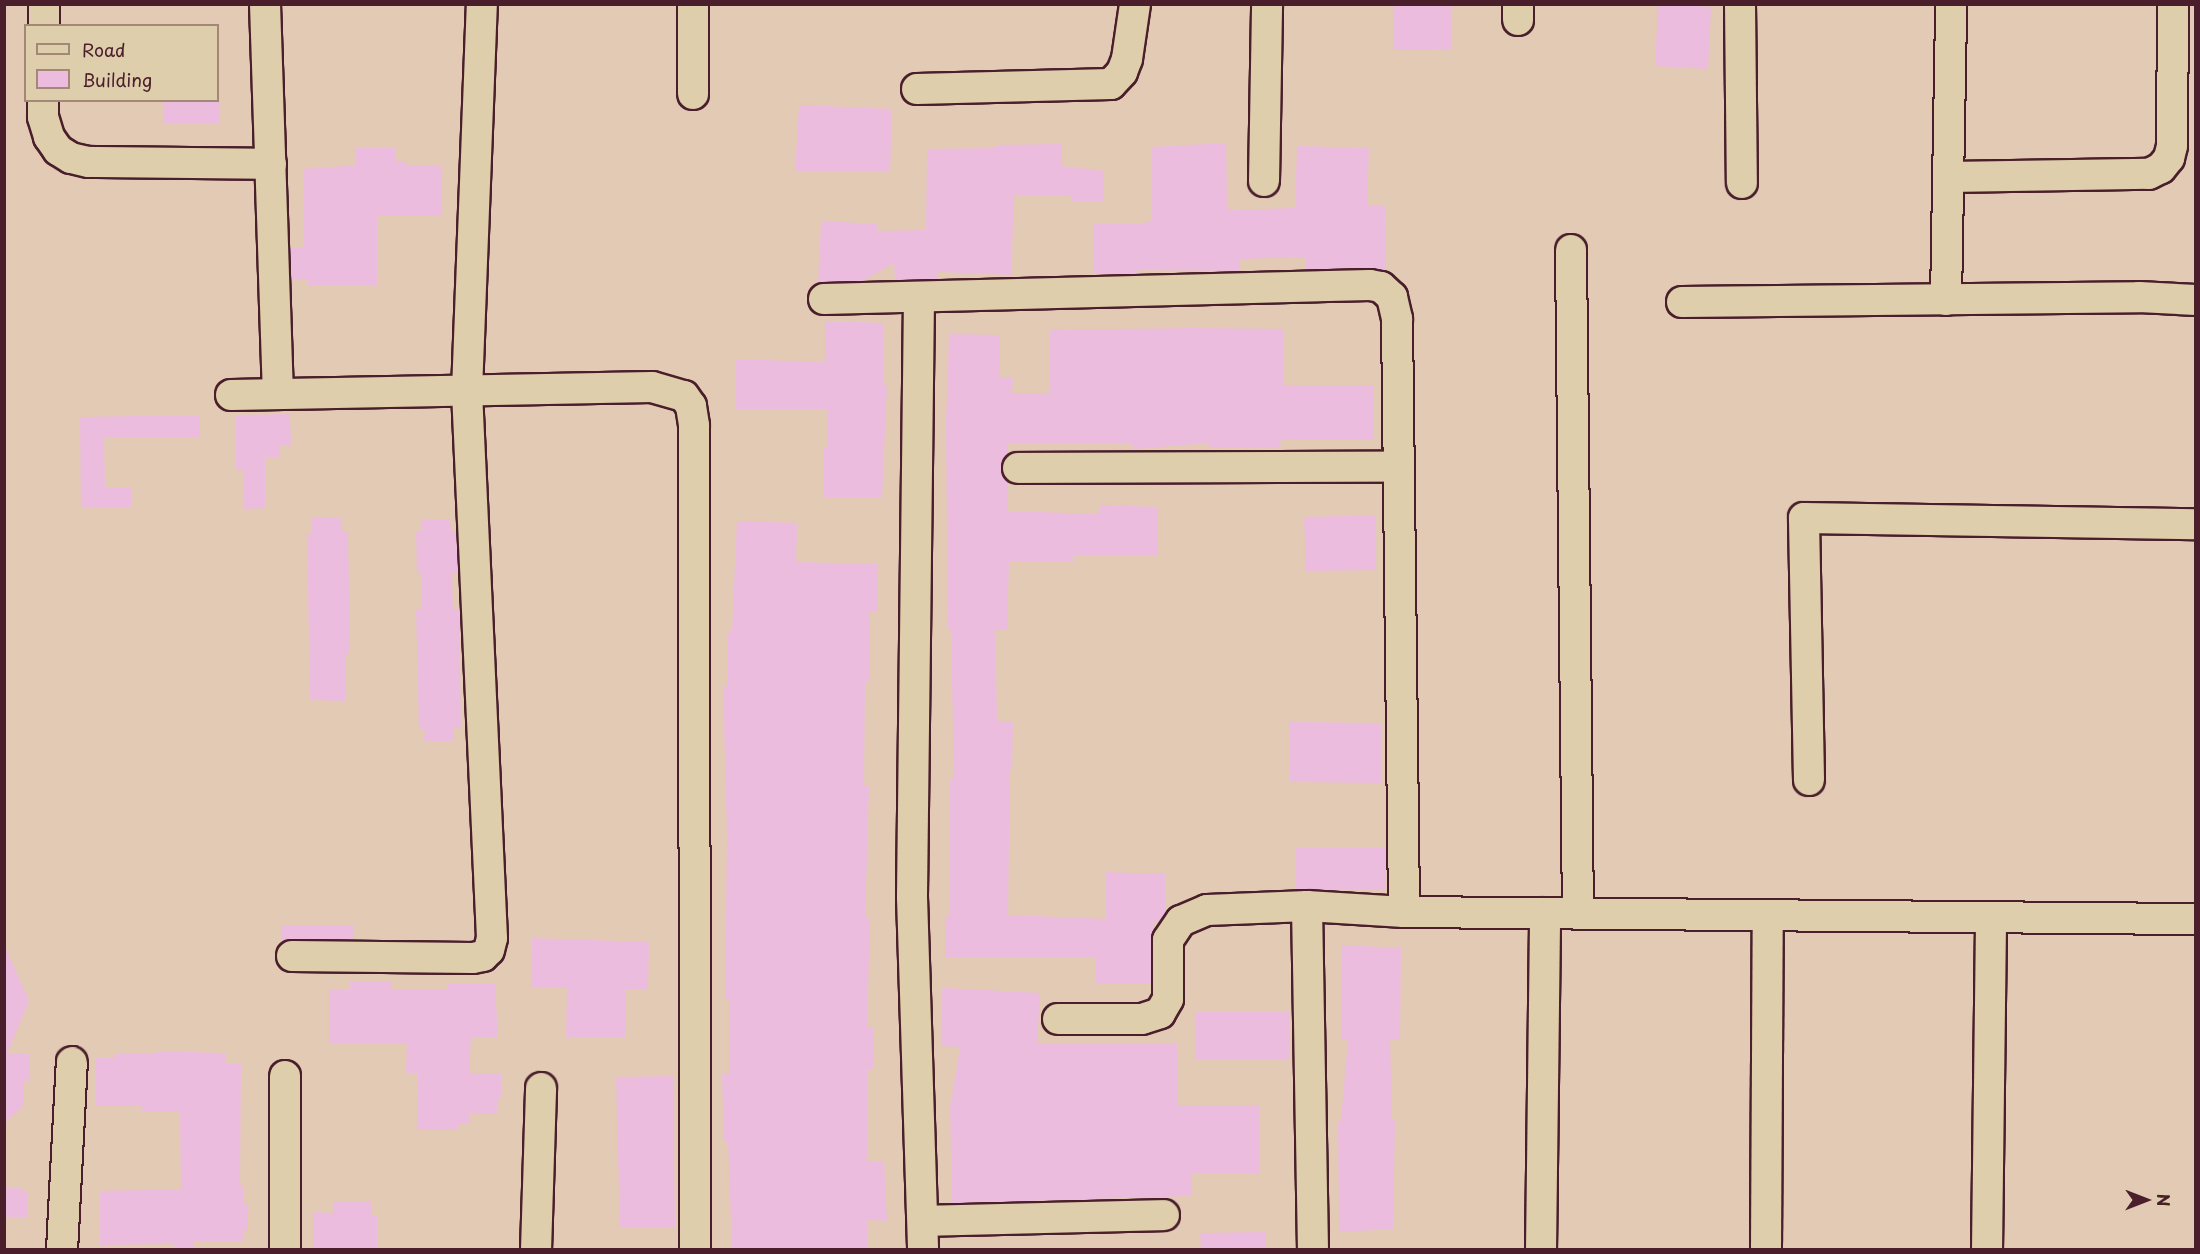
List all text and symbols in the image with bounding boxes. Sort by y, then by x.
legend [24,24,219,102]
text: Road [82,36,126,63]
text: Building [82,66,152,93]
north arrow [2116,1170,2176,1230]
text: N [2152,1194,2176,1206]

